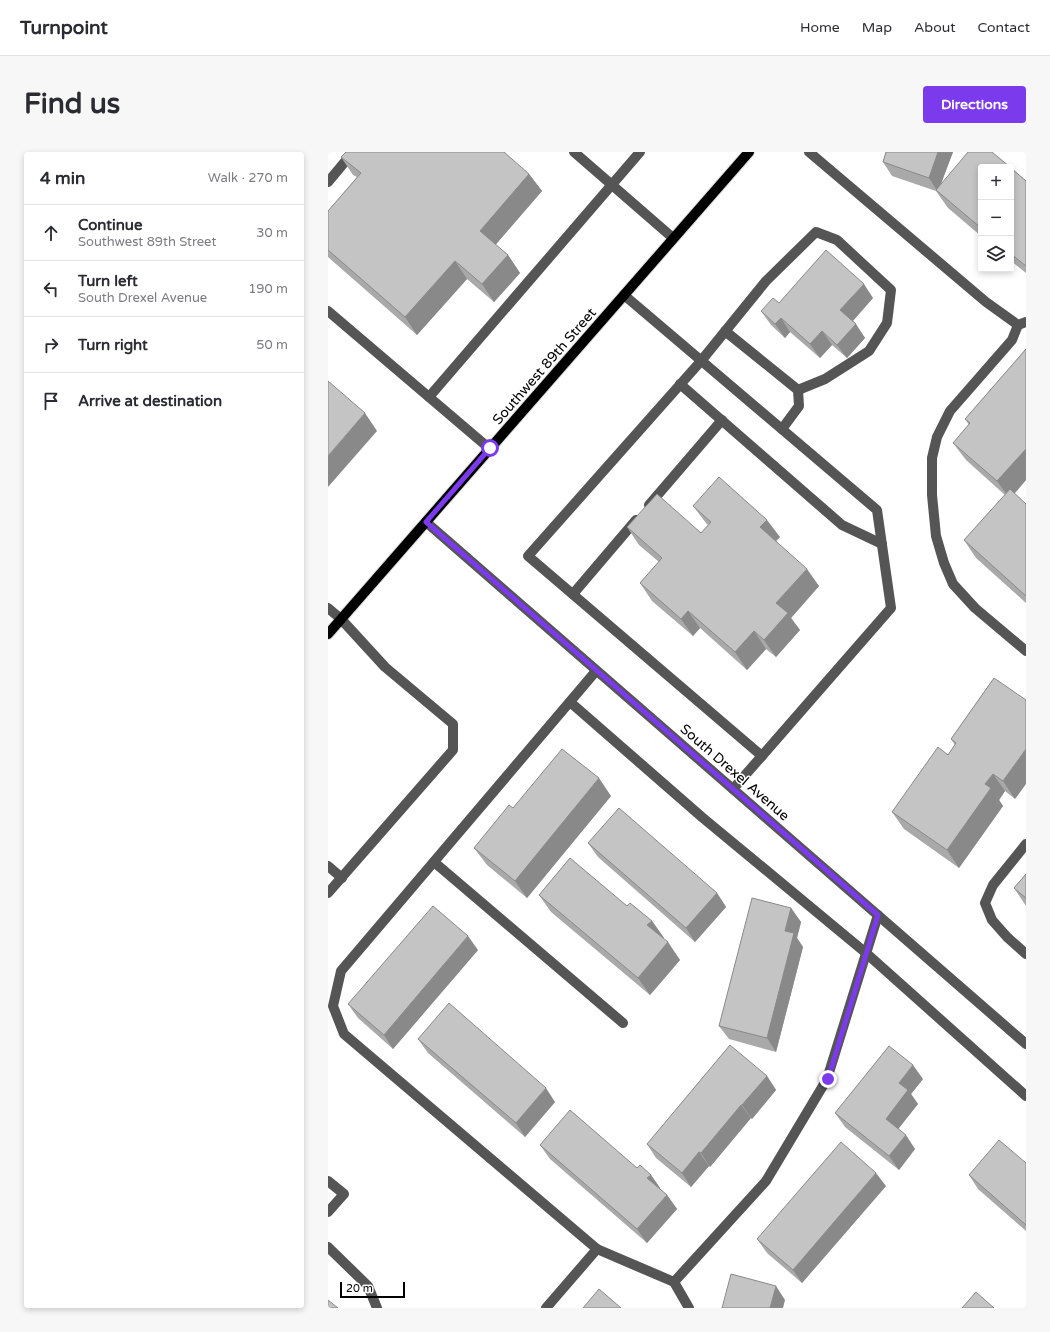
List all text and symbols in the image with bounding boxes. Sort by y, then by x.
text: Turnpoint [20,17,108,39]
text: Home [800,19,840,36]
text: Map [862,19,892,36]
text: About [914,19,956,36]
text: Contact [978,19,1030,36]
button: Directions [923,86,1026,123]
text: Find us [24,87,120,121]
map controls [978,164,1014,272]
button: + [978,164,1014,200]
text: 4 min [40,168,85,189]
text: Walk · 270 m [208,170,288,186]
button: − [978,200,1014,236]
text: Continue [78,216,142,234]
icon: ahead [40,222,62,244]
text: 30 m [256,225,288,241]
text: Southwest 89th Street [78,234,216,250]
button: layers [978,236,1014,272]
text: Turn left [78,272,138,290]
icon: left [40,278,62,300]
text: 190 m [248,281,288,297]
text: South Drexel Avenue [78,290,207,306]
street label: Southwest 89th Street [489,304,600,428]
icon: right [40,334,62,356]
text: Turn right [78,336,148,354]
text: 50 m [256,337,288,353]
icon: arrive [40,390,62,412]
text: Arrive at destination [78,392,222,410]
route start [481,439,499,457]
street label: South Drexel Avenue [677,720,793,824]
route end [819,1070,837,1088]
scale bar [340,1280,405,1299]
text: 20 m [346,1282,373,1295]

